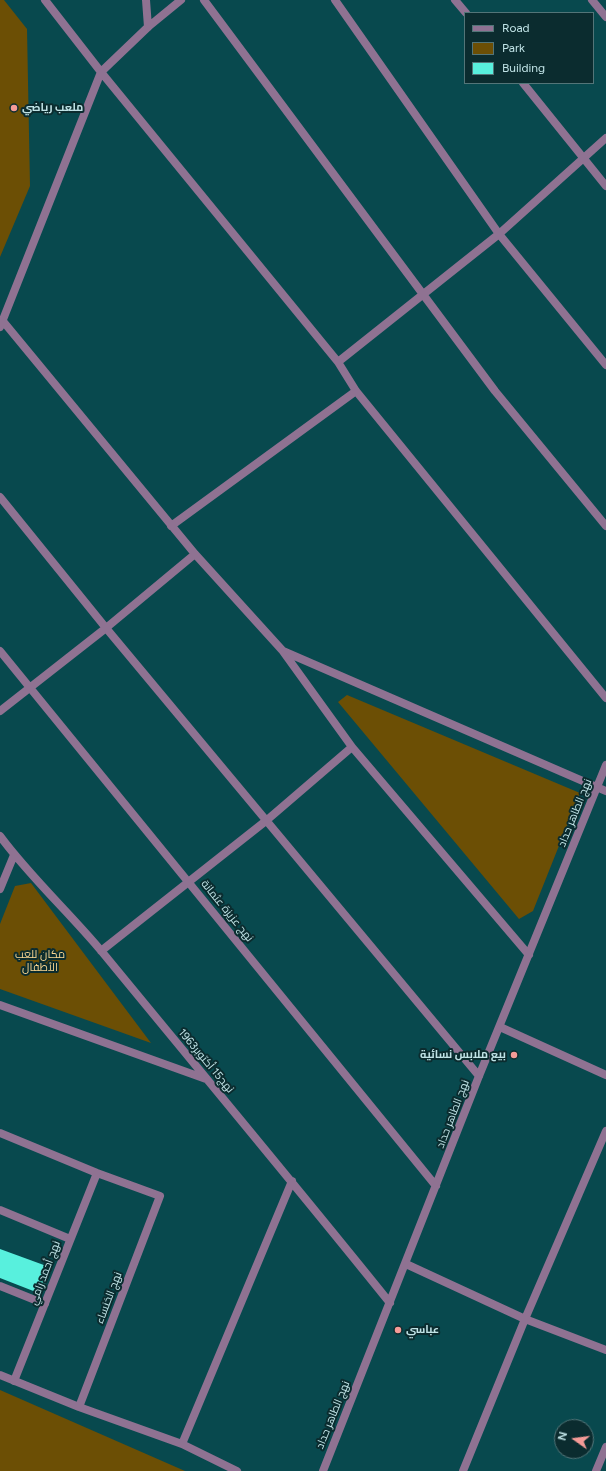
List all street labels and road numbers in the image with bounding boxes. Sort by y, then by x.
street label: نهج الطاهر حداد [555,777,595,849]
street label: نهج عزيزة عثمانة [198,877,256,945]
street label: نهج15 أكتوبر1963 [175,1026,237,1096]
street label: نهج الطاهر حداد [434,1078,472,1150]
street label: نهج أحمد رامي [27,1239,63,1307]
street label: نهج الخنساء [93,1270,125,1326]
street label: نهج الطاهر حداد [313,1379,353,1451]

